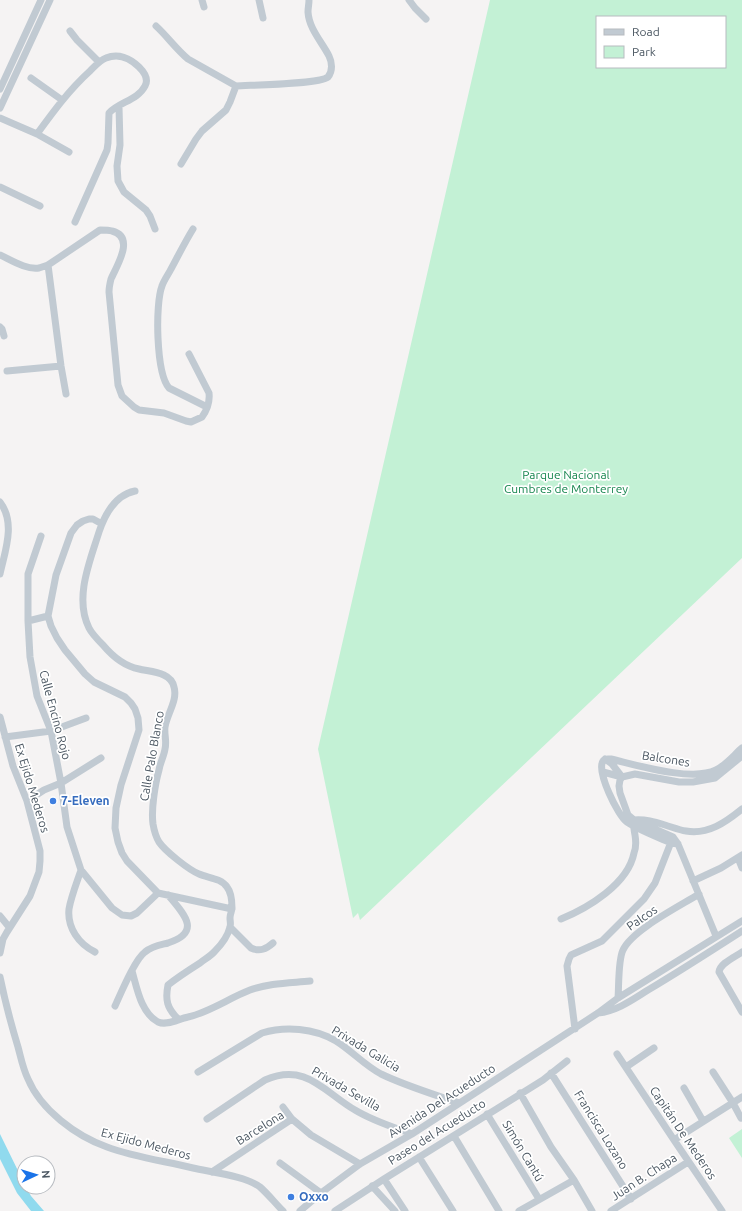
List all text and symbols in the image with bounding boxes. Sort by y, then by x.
legend [596,16,726,68]
text: Road [632,25,660,38]
text: Park [632,45,656,58]
park label: Parque Nacional Cumbres de Monterrey [504,468,628,495]
street label: Calle Encino Rojo [37,669,74,761]
street label: Calle Palo Blanco [137,710,166,802]
street label: Ex Ejido Mederos [13,742,52,834]
street label: Balcones [641,748,691,769]
place label: 7-Eleven [61,794,110,807]
marker: 7-Eleven [48,796,58,806]
street label: Palcos [624,902,659,933]
street label: Privada Galicia [330,1023,403,1074]
street label: Avenida Del Acueducto [386,1061,498,1140]
street label: Privada Sevilla [310,1064,383,1113]
street label: Capitán De Mederos [647,1084,719,1182]
street label: Francisca Lozano [572,1088,631,1172]
street label: Paseo del Acueducto [386,1096,488,1167]
street label: Barcelona [234,1108,286,1147]
street label: Simón Cantú [500,1118,547,1183]
street label: Ex Ejido Mederos [100,1125,192,1162]
street label: Juan B. Chapa [609,1151,679,1203]
north arrow [16,1155,56,1195]
text: N [40,1170,52,1179]
place label: Oxxo [299,1190,329,1203]
marker: Oxxo [286,1192,296,1202]

